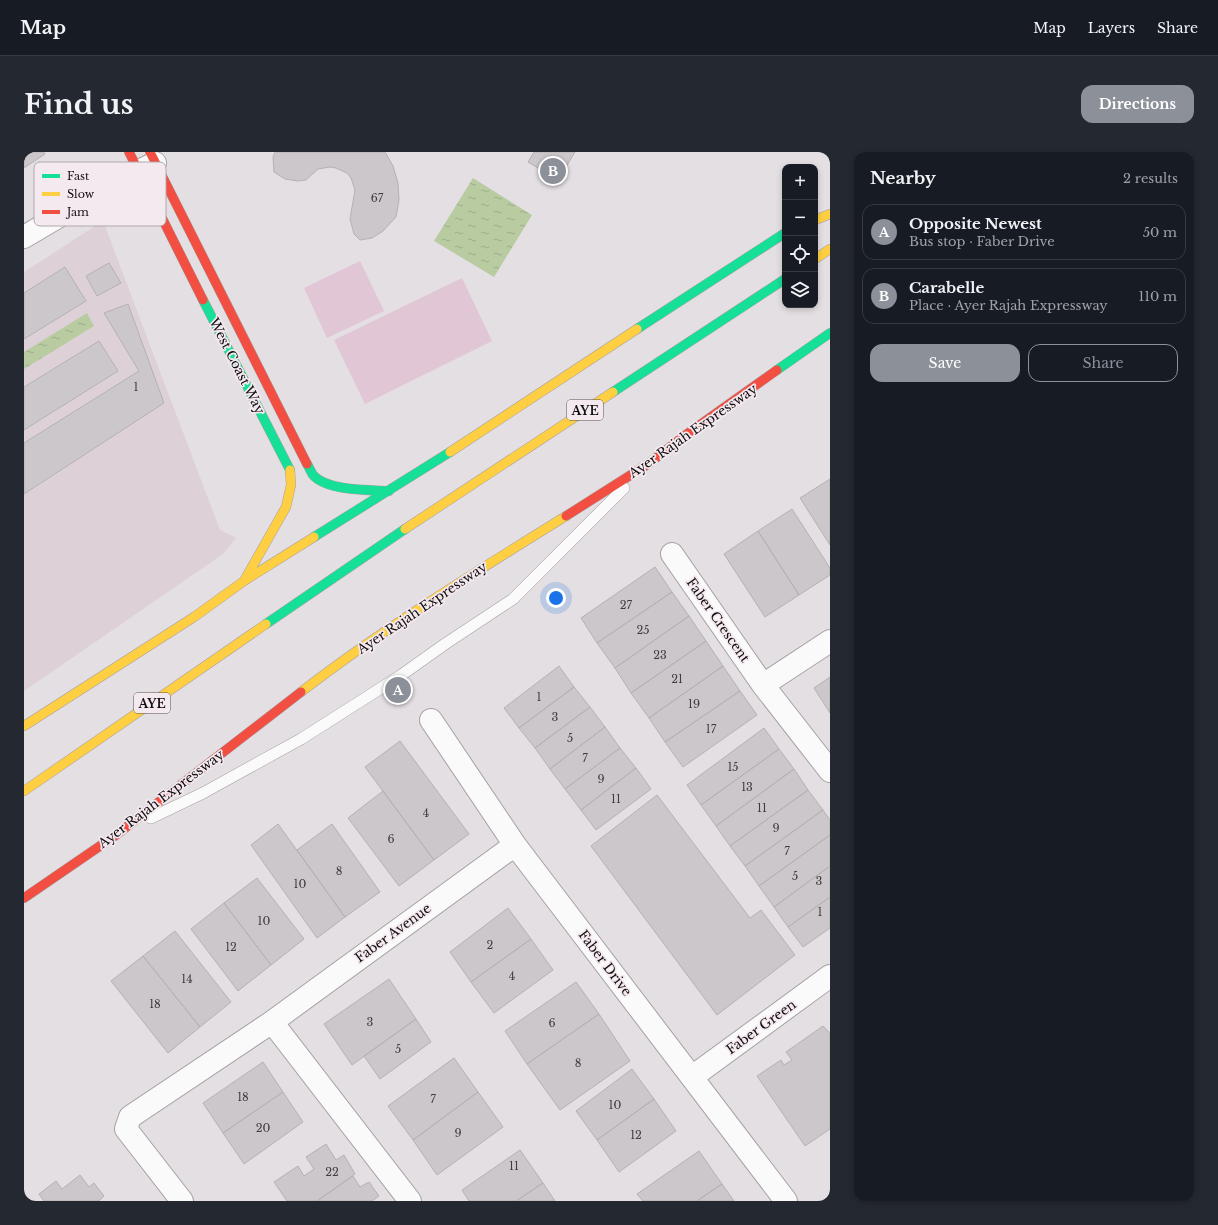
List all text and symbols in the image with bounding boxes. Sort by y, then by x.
text: Map [20,16,66,39]
text: Map [1033,19,1066,37]
text: Layers [1088,19,1135,37]
text: Share [1157,19,1198,37]
button: Directions [1081,85,1194,123]
text: Find us [24,87,134,122]
pin: B [540,156,566,186]
legend [34,162,166,226]
map controls [782,164,818,308]
button: + [782,164,818,200]
text: Nearby [870,168,936,189]
text: Fast [67,169,90,183]
text: 2 results [1123,170,1178,187]
text: Slow [67,187,95,201]
house number: 67 [371,191,384,205]
button: − [782,200,818,236]
text: Jam [65,205,89,219]
text: Opposite Newest [909,214,1042,233]
text: A [879,224,889,241]
text: 50 m [1143,224,1177,241]
text: Bus stop · Faber Drive [909,233,1055,250]
button: locate [782,236,818,272]
button: layers [782,272,818,308]
text: Carabelle [909,278,984,297]
text: B [879,288,889,305]
text: 110 m [1138,288,1177,305]
text: Place · Ayer Rajah Expressway [909,297,1108,314]
street label: West Coast Way [205,314,269,418]
button: Save [870,344,1020,382]
button: Share [1028,344,1178,382]
house number: 1 [134,380,139,394]
street label: Ayer Rajah Expressway [625,380,761,482]
road number: AYE [567,400,603,420]
street label: Ayer Rajah Expressway [353,558,491,658]
street label: Faber Crescent [683,575,753,666]
your location [546,588,566,608]
house number: 27 [620,598,633,612]
house number: 25 [636,623,650,637]
house number: 23 [653,648,667,662]
house number: 21 [671,672,683,686]
pin: A [385,675,411,705]
house number: 1 [537,690,542,704]
road number: AYE [134,693,170,713]
house number: 19 [688,697,700,711]
house number: 3 [552,710,559,724]
house number: 17 [706,722,717,736]
house number: 5 [567,731,573,745]
street label: Ayer Rajah Expressway [94,746,228,852]
house number: 7 [582,751,588,765]
house number: 15 [727,760,739,774]
house number: 9 [597,772,605,786]
house number: 13 [741,780,753,794]
house number: 11 [611,792,621,806]
house number: 11 [757,801,767,815]
house number: 4 [423,806,429,820]
house number: 9 [772,821,780,835]
house number: 6 [387,832,395,846]
house number: 7 [784,844,790,858]
house number: 8 [336,864,342,878]
house number: 5 [792,869,798,883]
house number: 3 [816,874,823,888]
house number: 10 [294,877,307,891]
street label: Faber Avenue [352,900,434,966]
house number: 1 [818,905,823,919]
house number: 10 [258,914,271,928]
street label: Faber Drive [575,927,635,999]
house number: 2 [487,938,494,952]
house number: 12 [225,940,237,954]
house number: 4 [509,969,515,983]
house number: 14 [181,972,193,986]
street label: Faber Green [723,996,799,1058]
house number: 18 [149,997,161,1011]
house number: 3 [367,1015,374,1029]
house number: 6 [548,1016,556,1030]
house number: 5 [395,1042,401,1056]
house number: 8 [575,1056,581,1070]
house number: 18 [237,1090,249,1104]
house number: 7 [430,1092,436,1106]
house number: 10 [609,1098,622,1112]
house number: 20 [256,1121,270,1135]
house number: 9 [454,1126,462,1140]
house number: 12 [630,1128,642,1142]
house number: 11 [509,1159,519,1173]
house number: 22 [325,1165,339,1179]

